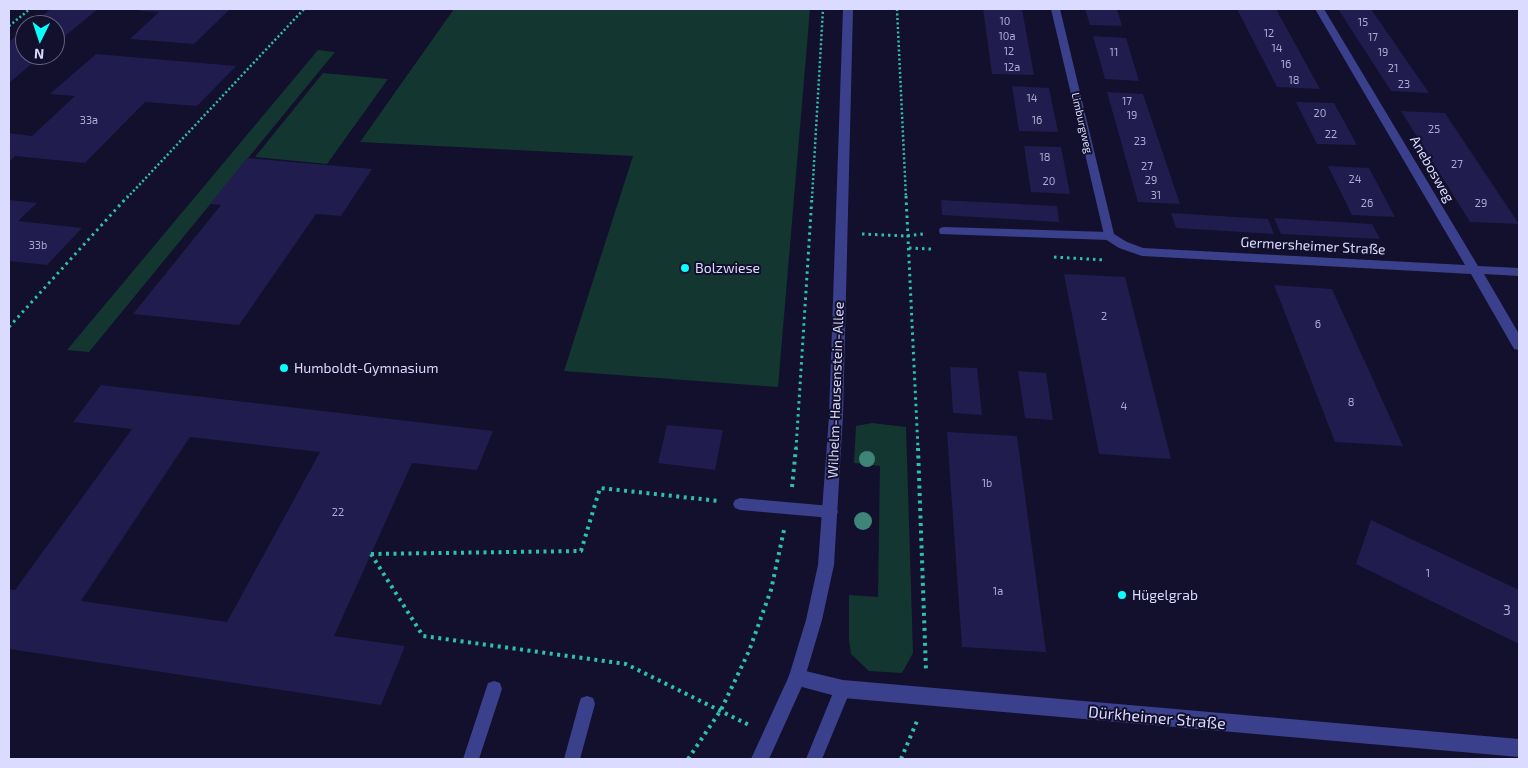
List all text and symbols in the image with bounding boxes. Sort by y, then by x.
house number: 10 [999,14,1011,28]
north arrow [15,15,65,65]
house number: 15 [1358,15,1368,29]
house number: 12 [1264,26,1274,40]
house number: 10a [998,29,1016,43]
house number: 17 [1368,30,1378,44]
house number: 14 [1271,41,1283,55]
house number: 12 [1004,44,1014,58]
house number: 11 [1110,45,1118,59]
house number: 19 [1378,45,1388,59]
text: N [33,46,45,63]
house number: 16 [1281,57,1291,71]
house number: 12a [1004,60,1020,74]
house number: 21 [1388,61,1398,75]
house number: 18 [1288,73,1300,87]
house number: 23 [1398,77,1410,91]
house number: 14 [1026,91,1038,105]
street label: Limburgweg [1069,91,1095,155]
house number: 17 [1122,94,1132,108]
house number: 20 [1314,106,1326,120]
house number: 19 [1127,108,1137,122]
house number: 33a [80,113,98,127]
house number: 16 [1032,113,1042,127]
house number: 25 [1428,122,1440,136]
house number: 22 [1325,127,1337,141]
street label: Anebosweg [1406,133,1458,205]
house number: 23 [1134,134,1146,148]
house number: 18 [1039,150,1051,164]
house number: 27 [1451,157,1463,171]
house number: 27 [1141,159,1153,173]
house number: 24 [1349,172,1361,186]
house number: 29 [1145,173,1157,187]
house number: 20 [1043,174,1055,188]
house number: 31 [1151,188,1161,202]
house number: 26 [1361,196,1373,210]
house number: 29 [1475,196,1487,210]
street label: Germersheimer Straße [1240,234,1386,258]
house number: 33b [29,238,47,252]
place label: Bolzwiese [695,260,760,276]
marker: Bolzwiese [679,262,691,274]
street label: Wilhelm-Hausenstein-Allee [825,301,847,479]
house number: 2 [1101,309,1107,323]
house number: 6 [1315,317,1321,331]
place label: Humboldt-Gymnasium [294,360,438,376]
marker: Humboldt-Gymnasium [278,362,290,374]
house number: 8 [1348,395,1354,409]
house number: 4 [1121,399,1127,413]
house number: 1b [982,476,992,490]
house number: 22 [332,505,344,519]
house number: 1 [1426,566,1430,580]
house number: 1a [993,584,1003,598]
place label: Hügelgrab [1132,587,1198,603]
marker: Hügelgrab [1116,589,1128,601]
house number: 3 [1503,602,1511,618]
street label: Dürkheimer Straße [1087,702,1227,734]

